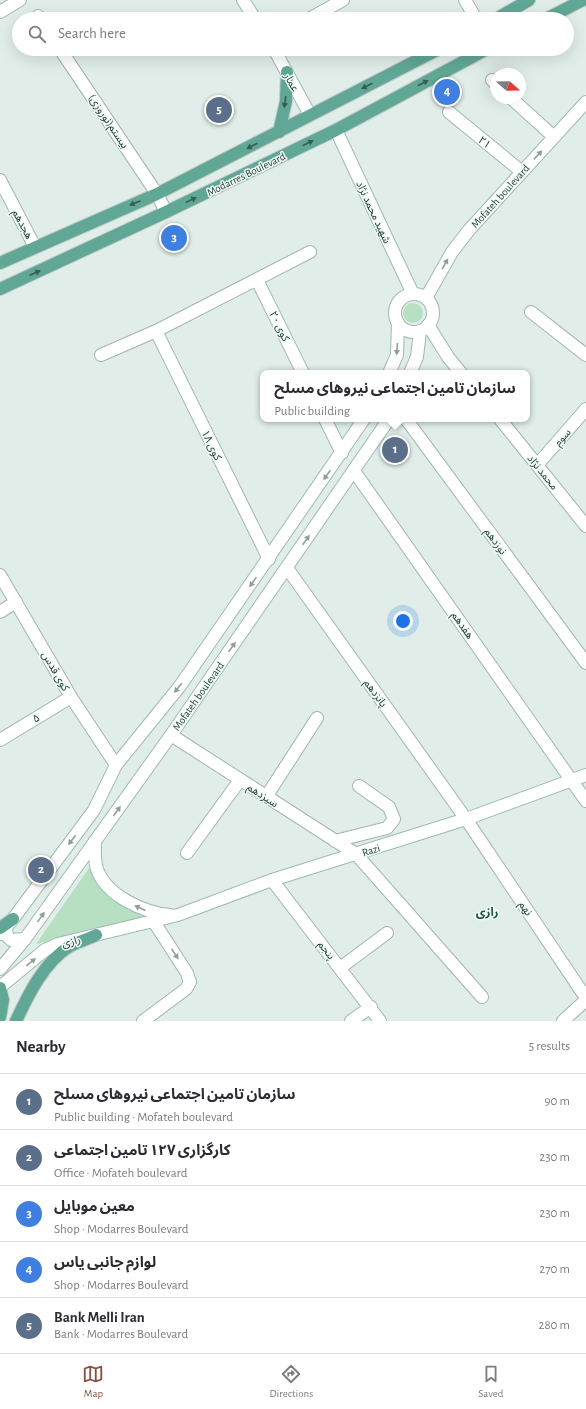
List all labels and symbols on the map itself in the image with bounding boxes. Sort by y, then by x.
north arrow [490,68,526,104]
street label: عمار [281,70,301,94]
pin: 4 [434,77,460,107]
one-way arrow [417,79,429,86]
one-way arrow [361,83,373,89]
street label: بیستم(نوروزی) [84,92,131,152]
pin: 5 [206,95,232,125]
one-way arrow [282,96,288,109]
street label: ۲۱ [476,134,493,151]
one-way arrow [302,140,314,146]
one-way arrow [246,143,257,149]
one-way arrow [533,150,542,159]
street label: Modarres Boulevard [205,151,287,198]
street label: Mofateh boulevard [469,162,532,230]
street label: شهید محمد نژاد [353,179,393,246]
one-way arrow [186,197,197,203]
one-way arrow [129,201,141,207]
street label: هجدهم [8,208,35,242]
pin: 3 [161,223,187,253]
one-way arrow [442,258,448,270]
one-way arrow [30,270,41,276]
street label: کوی ۲۰ [267,309,292,344]
one-way arrow [393,343,400,355]
street label: سوم [552,426,575,449]
street label: کوی ۱۸ [199,428,224,463]
pin: 1 [382,435,408,465]
street label: محمد نژاد [524,453,560,493]
one-way arrow [323,470,331,480]
street label: نوزدهم [480,526,509,558]
one-way arrow [302,535,310,545]
one-way arrow [249,576,257,587]
street label: هفدهم [447,610,476,642]
your location [393,611,413,631]
one-way arrow [228,642,236,652]
street label: کوی قدس [39,649,72,694]
street label: Mofateh boulevard [171,660,226,733]
street label: پانزدهم [360,677,389,711]
one-way arrow [174,682,182,693]
street label: ۵ [31,712,42,725]
street label: سیزدهم [244,781,281,812]
one-way arrow [113,805,121,816]
one-way arrow [68,835,76,845]
street label: Razi [361,842,381,859]
pin: 2 [28,855,54,885]
street label: نهم [514,899,534,919]
one-way arrow [134,905,145,911]
district label: رازی [476,906,498,919]
one-way arrow [37,911,45,922]
street label: رازی [61,934,82,950]
street label: پنجم [314,939,337,964]
one-way arrow [171,949,179,960]
one-way arrow [25,958,36,967]

